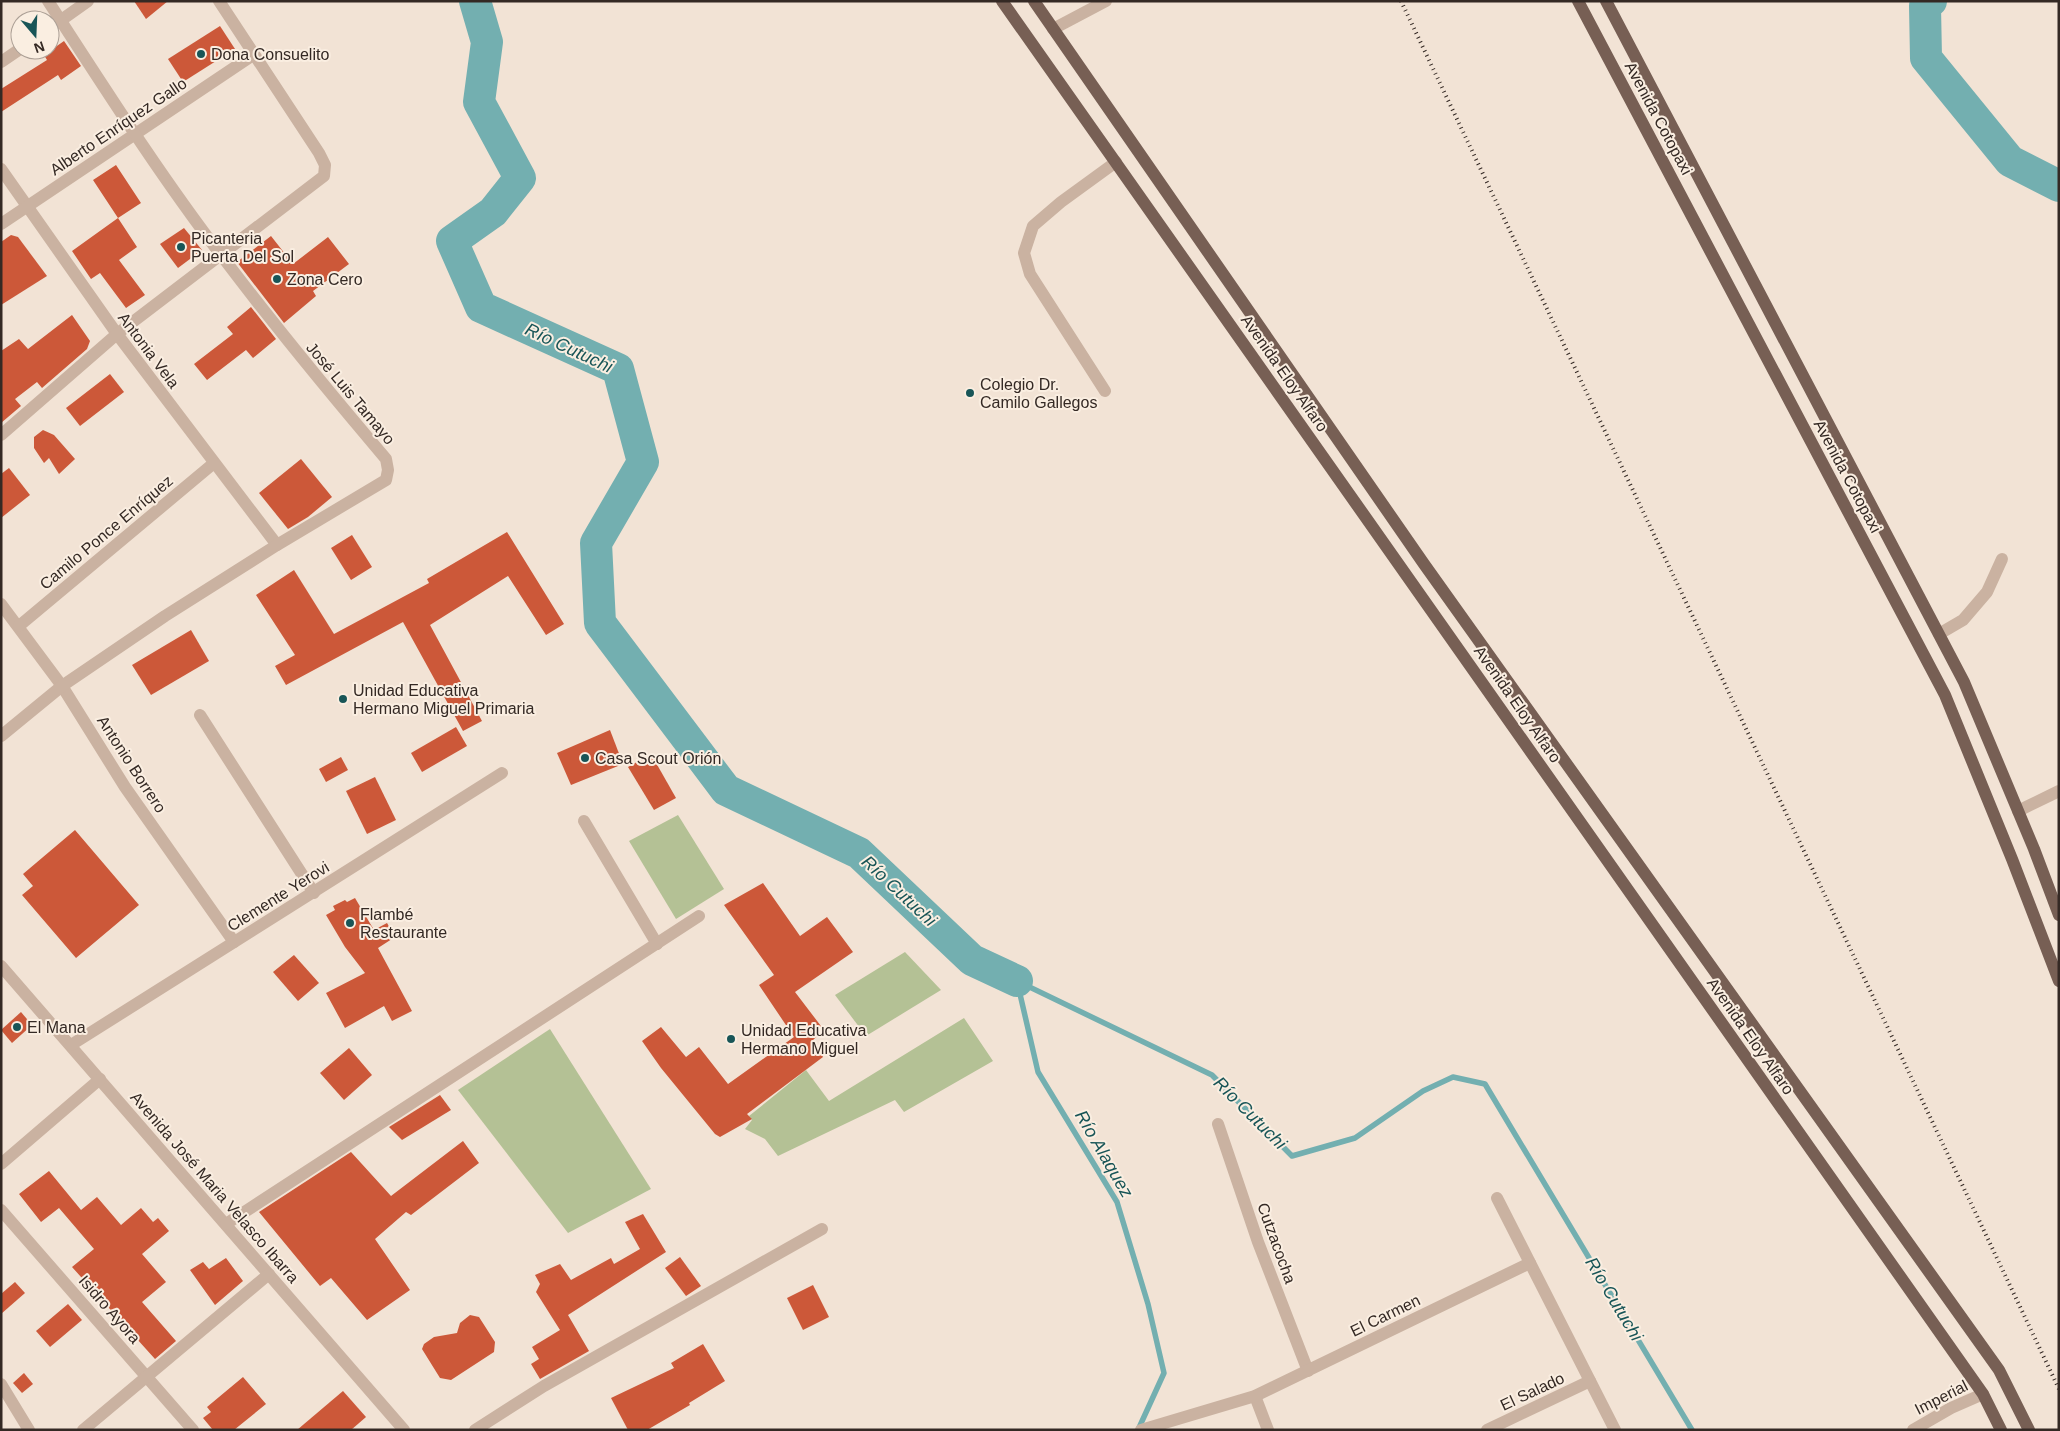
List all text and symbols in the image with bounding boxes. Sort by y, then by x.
north arrow [10,10,60,60]
text: N [32,38,47,57]
place label: Dona Consuelito [211,46,329,63]
marker: Dona Consuelito [195,48,207,60]
street label: Avenida Cotopaxi [1622,59,1695,177]
street label: Alberto Enríquez Gallo [47,74,190,178]
place label: Picanteria Puerta Del Sol [191,230,294,265]
marker: Picanteria Puerta Del Sol [175,241,187,253]
place label: Zona Cero [287,271,363,288]
marker: Zona Cero [271,273,283,285]
street label: Antonia Vela [115,309,182,391]
street label: Avenida Eloy Alfaro [1238,312,1331,435]
water label: Río Cutuchi [522,319,617,377]
street label: José Luis Tamayo [303,339,398,448]
place label: Colegio Dr. Camilo Gallegos [980,376,1097,411]
marker: Colegio Dr. Camilo Gallegos [964,387,976,399]
street label: Avenida Cotopaxi [1811,417,1884,535]
street label: Camilo Ponce Enríquez [36,472,176,593]
street label: Avenida Eloy Alfaro [1471,643,1564,766]
place label: Unidad Educativa Hermano Miguel Primaria [353,682,534,717]
marker: Unidad Educativa Hermano Miguel Primaria [337,693,349,705]
street label: Antonio Borrero [94,713,169,816]
place label: Casa Scout Orión [595,750,721,767]
marker: Casa Scout Orión [579,752,591,764]
water label: Río Cutuchi [858,852,941,931]
street label: Clemente Yerovi [224,858,332,935]
place label: Flambé Restaurante [360,906,447,941]
marker: Flambé Restaurante [344,917,356,929]
street label: Avenida Eloy Alfaro [1704,975,1797,1098]
place label: El Mana [27,1019,86,1036]
marker: El Mana [11,1021,23,1033]
place label: Unidad Educativa Hermano Miguel [741,1022,867,1057]
marker: Unidad Educativa Hermano Miguel [725,1033,737,1045]
water label: Río Cutuchi [1210,1073,1291,1154]
street label: Avenida José Maria Velasco Ibarra [127,1089,302,1286]
water label: Río Alaquez [1071,1107,1137,1201]
street label: Cutzacocha [1254,1201,1299,1286]
water label: Río Cutuchi [1581,1254,1647,1345]
street label: Isidro Ayora [76,1272,144,1347]
street label: El Carmen [1348,1291,1423,1340]
street label: El Salado [1498,1369,1567,1414]
street label: Imperial [1912,1377,1970,1418]

